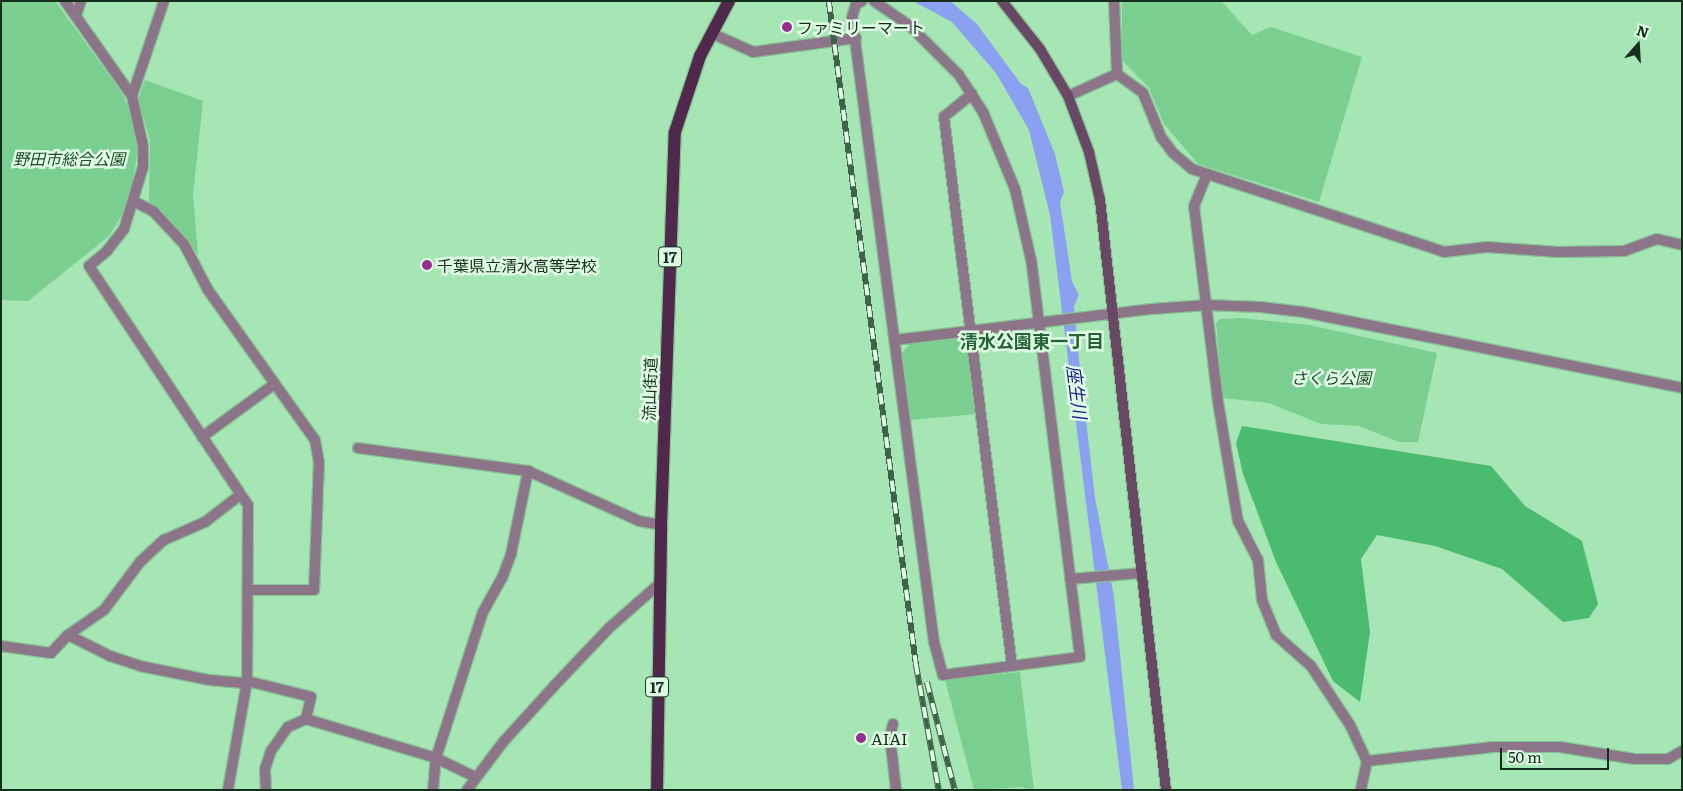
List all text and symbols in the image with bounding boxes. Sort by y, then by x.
place label: ファミリーマート [797,17,925,37]
text: N [1634,19,1652,42]
north arrow [1613,20,1663,70]
marker: ファミリーマート [781,21,793,33]
park label: 野田市総合公園 [13,148,125,168]
road number: 17 [658,244,682,270]
place label: 千葉県立清水高等学校 [437,255,597,275]
marker: 千葉県立清水高等学校 [421,259,433,271]
district label: 清水公園東一丁目 [960,330,1104,352]
street label: 流山街道 [638,357,660,421]
water label: 座生川 [1063,364,1091,420]
park label: さくら公園 [1291,367,1371,387]
road number: 17 [644,674,670,700]
place label: AIAI [871,728,908,748]
marker: AIAI [855,732,867,744]
scale bar [1503,738,1612,770]
text: 50 m [1508,745,1542,768]

